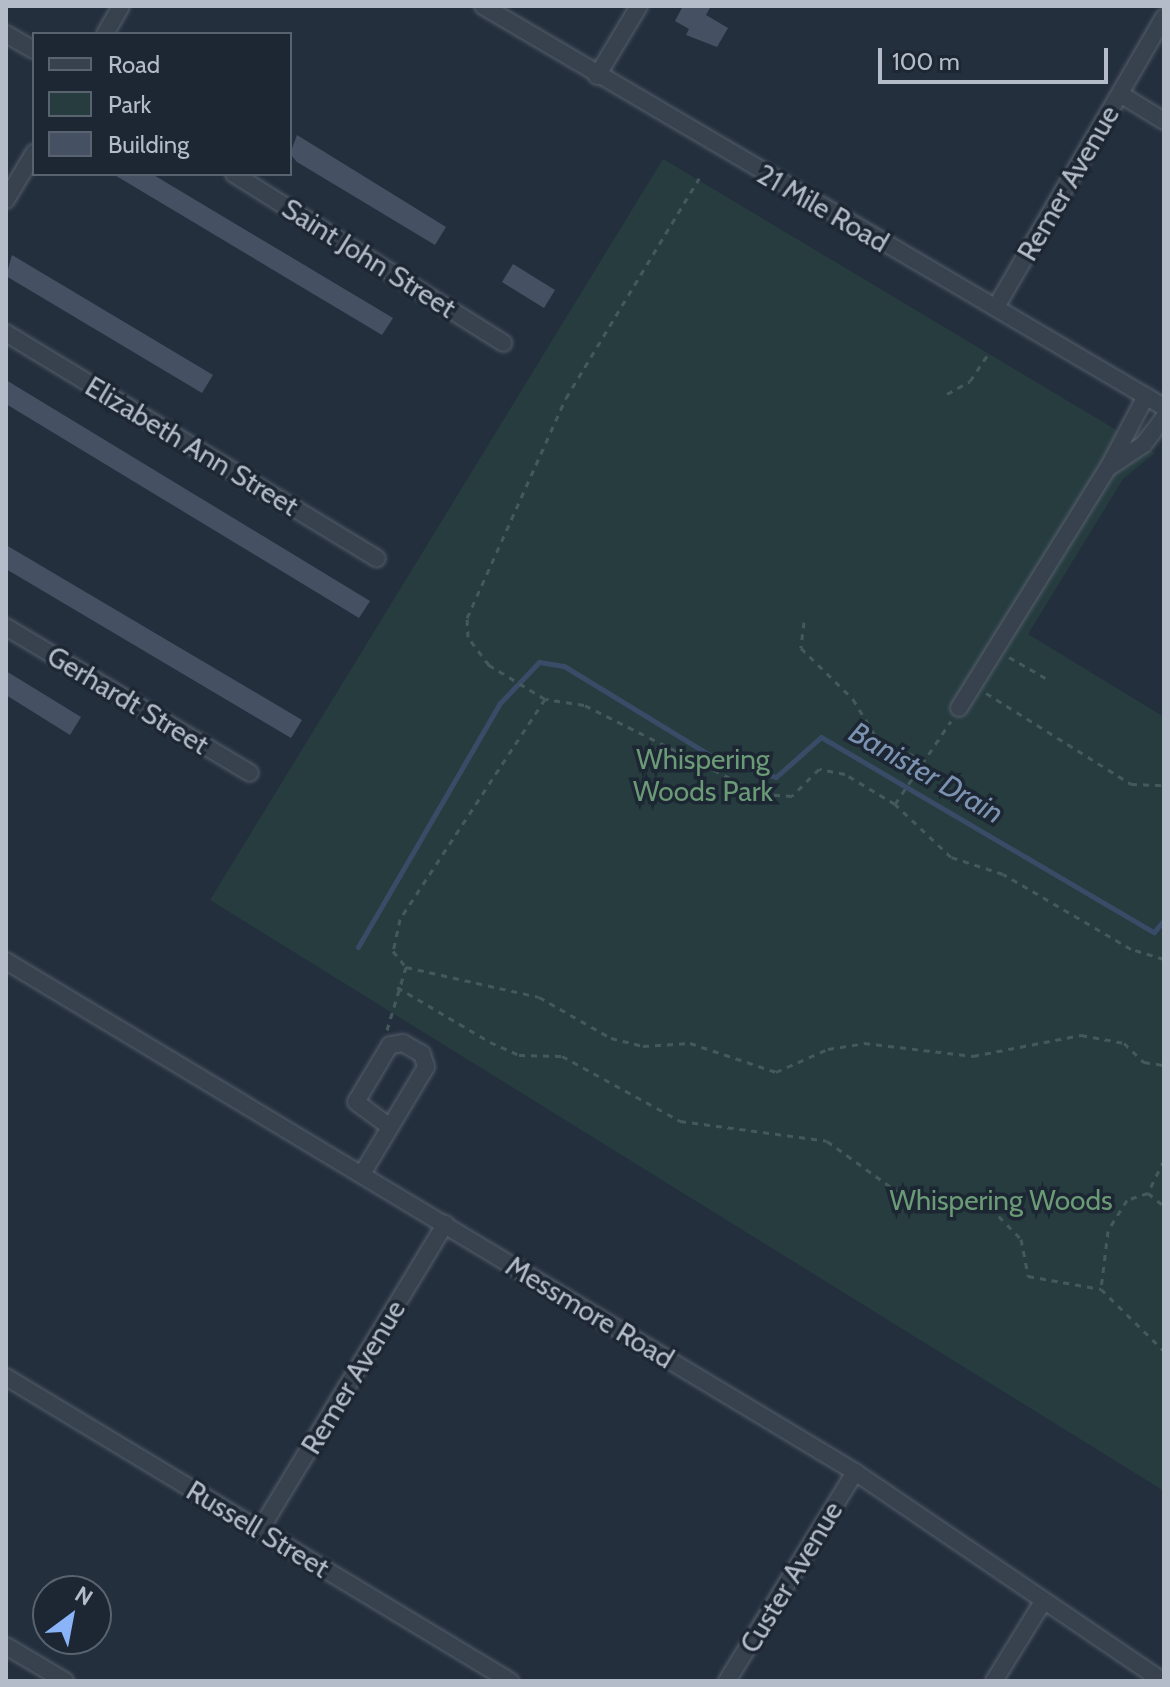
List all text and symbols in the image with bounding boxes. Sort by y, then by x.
legend [32,32,292,176]
scale bar [882,32,1112,82]
text: 100 m [892,47,960,76]
text: Road [108,50,160,79]
text: Park [108,90,151,119]
street label: Remer Avenue [1010,99,1126,267]
text: Building [108,130,189,159]
street label: 21 Mile Road [751,157,895,259]
street label: Saint John Street [276,191,462,325]
street label: Elizabeth Ann Street [80,369,304,523]
street label: Gerhardt Street [41,639,215,761]
water label: Banister Drain [843,714,1009,832]
park label: Whispering Woods Park [633,742,773,808]
park label: Whispering Woods [889,1183,1113,1217]
street label: Messmore Road [500,1249,680,1375]
street label: Remer Avenue [294,1294,412,1460]
street label: Russell Street [181,1473,335,1585]
street label: Custer Avenue [733,1495,849,1659]
north arrow [32,1575,112,1655]
text: N [70,1580,98,1611]

